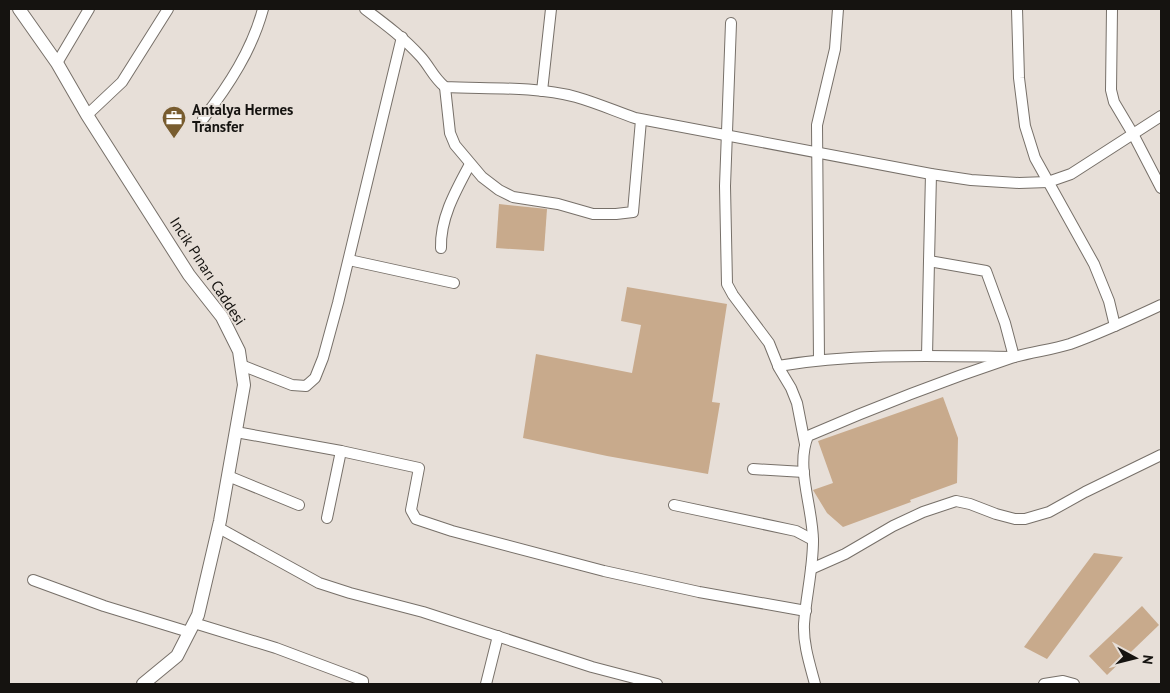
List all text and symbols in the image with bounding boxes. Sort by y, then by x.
place label: Antalya Hermes Transfer [192,100,293,136]
office icon: Antalya Hermes Transfer [161,105,187,139]
street label: Incik Pınarı Caddesi [166,213,250,329]
north arrow [1110,633,1160,683]
text: N [1138,654,1157,665]

